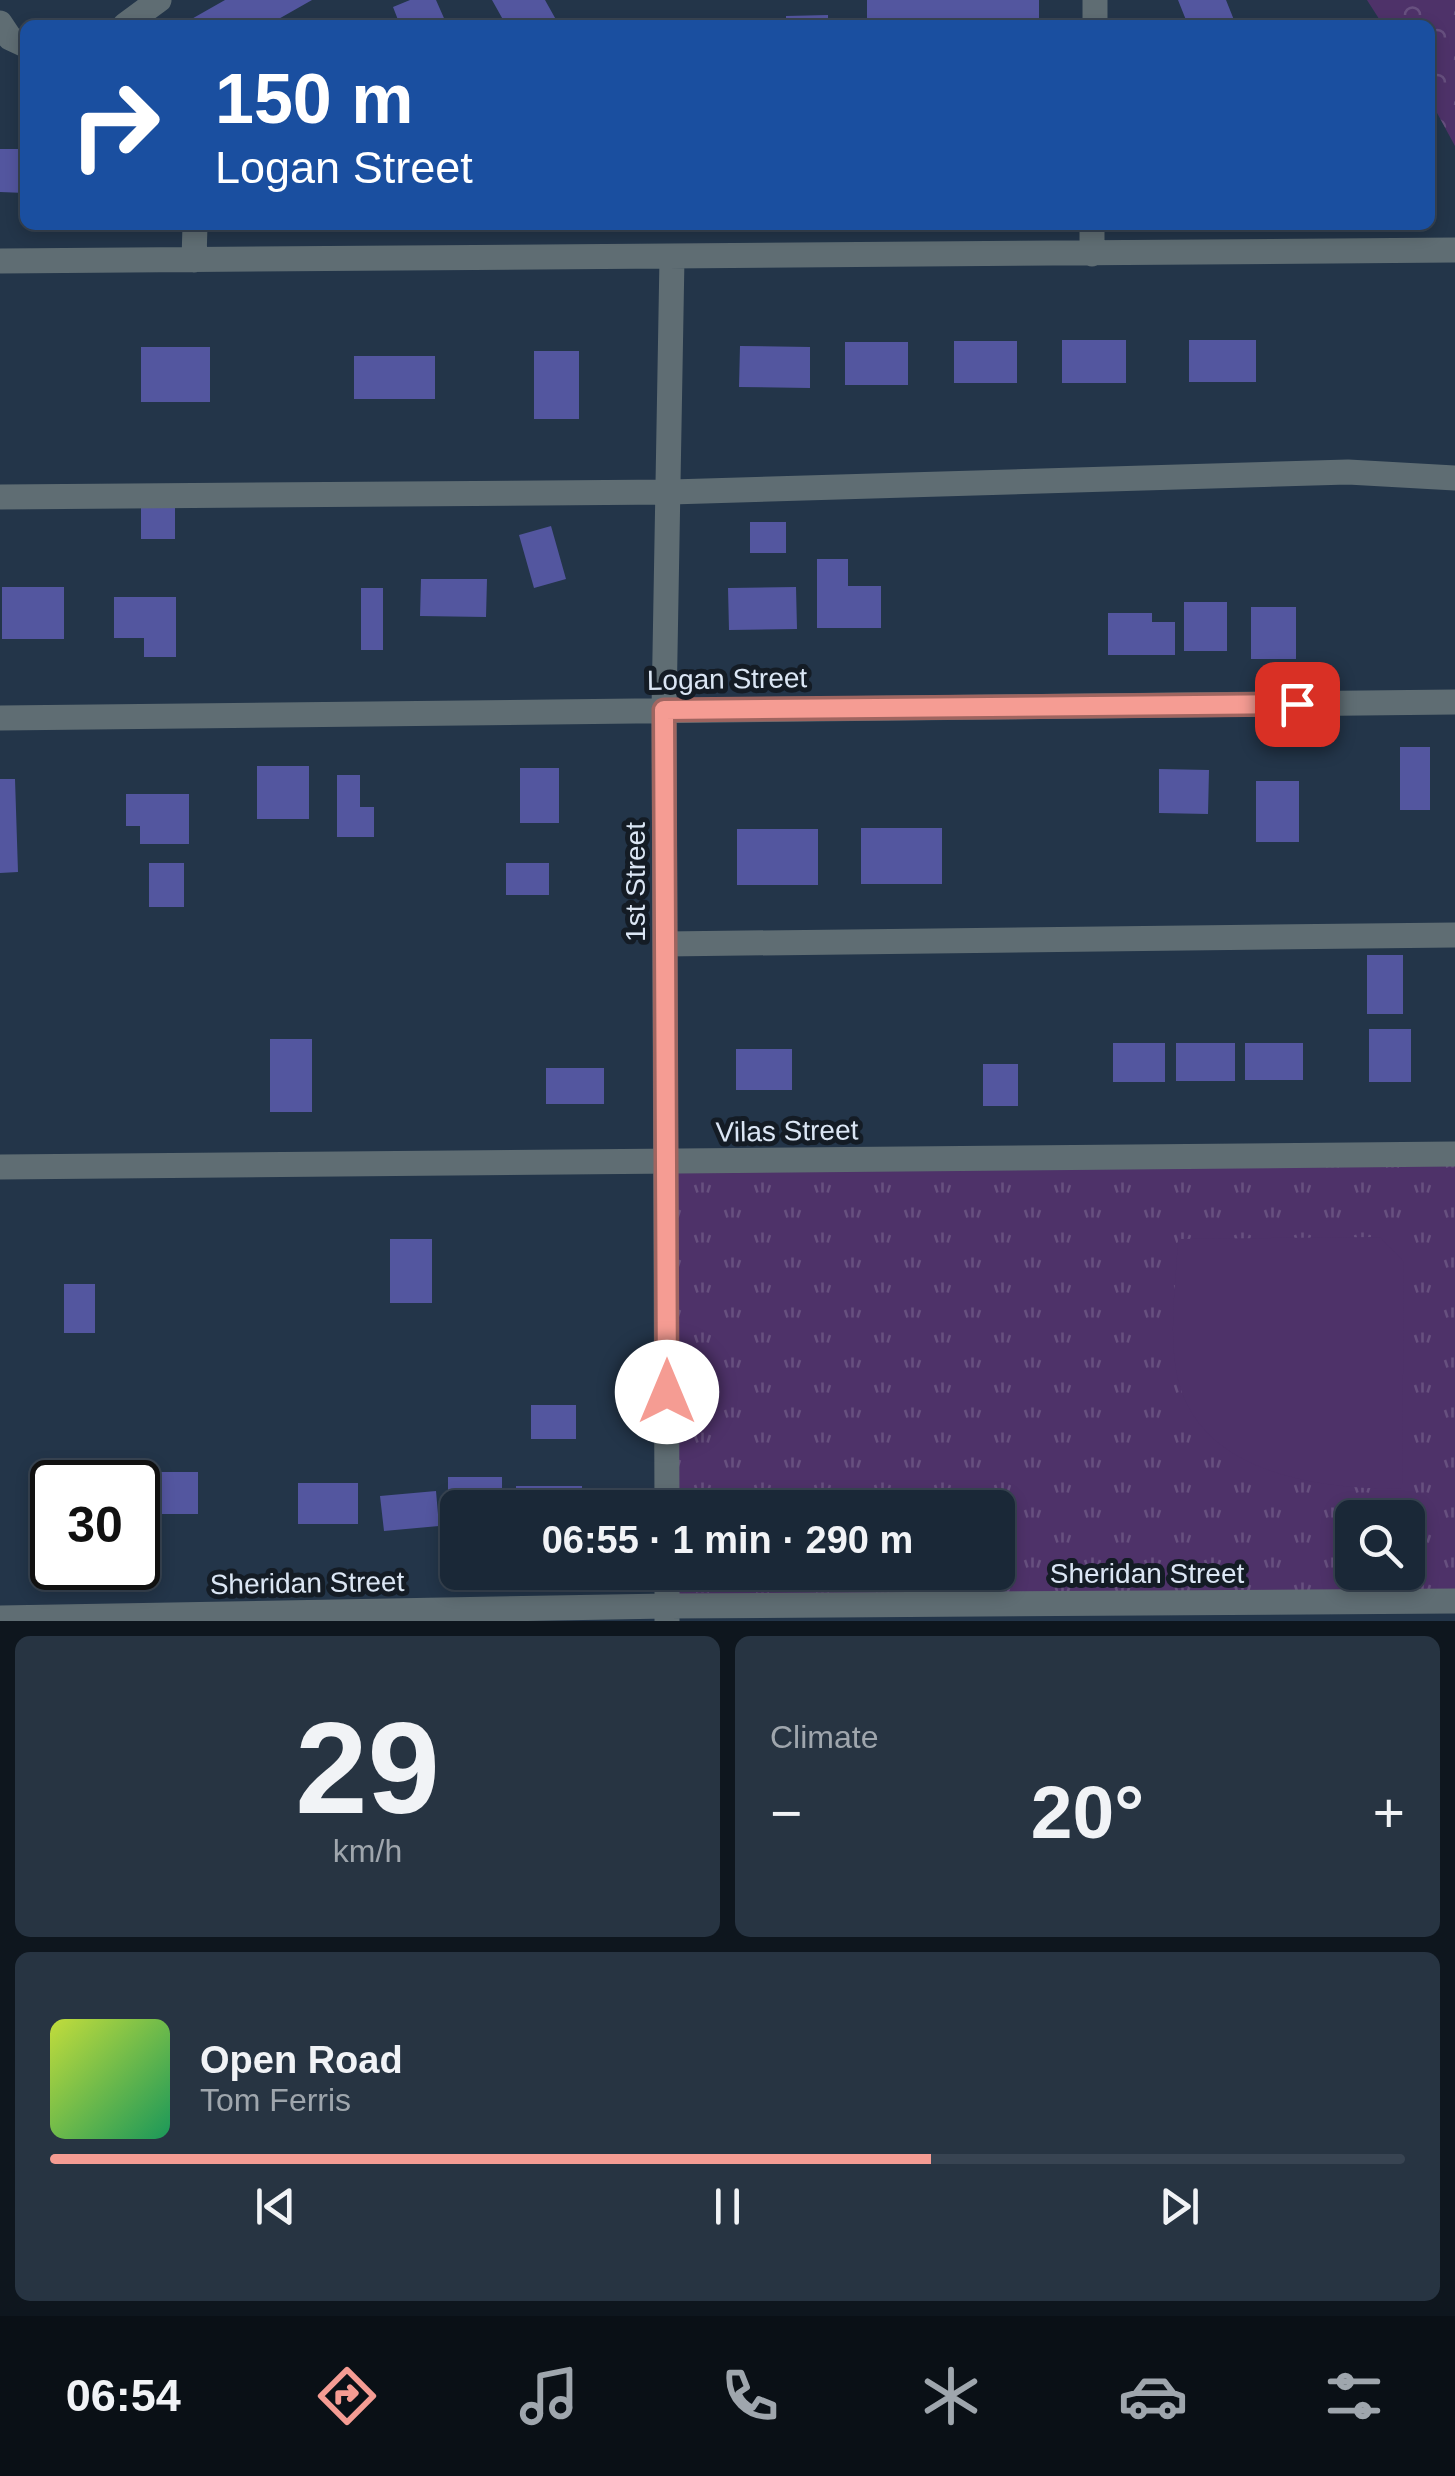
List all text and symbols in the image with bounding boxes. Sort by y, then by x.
icon: right [50,60,180,190]
text: 150 m [215,60,413,138]
text: Logan Street [215,142,473,193]
street label: Logan Street [647,662,808,696]
pin [1255,662,1340,747]
icon: arrive [1270,677,1325,732]
street label: 1st Street [620,822,651,942]
street label: Vilas Street [715,1114,859,1148]
position arrow [615,1340,719,1444]
speed limit sign: 30 [30,1460,160,1590]
map controls [1335,1500,1425,1590]
button: search [1335,1500,1425,1590]
text: 06:55 · 1 min · 290 m [542,1519,913,1561]
street label: Sheridan Street [1050,1558,1244,1589]
street label: Sheridan Street [209,1566,405,1600]
text: 29 [295,1695,440,1841]
text: Climate [770,1719,878,1755]
text: 20° [1031,1770,1144,1854]
text: − [770,1782,802,1844]
text: + [1373,1782,1405,1844]
text: km/h [333,1833,402,1869]
text: Open Road [200,2039,403,2081]
text: Tom Ferris [200,2082,351,2118]
icon: previous [248,2179,303,2234]
icon: pause [700,2179,755,2234]
icon: next [1152,2179,1207,2234]
icon: directions [312,2361,382,2431]
icon: music [514,2361,584,2431]
icon: phone [715,2361,785,2431]
icon: climate [916,2361,986,2431]
icon: car [1118,2361,1188,2431]
icon: filters [1319,2361,1389,2431]
text: 06:54 [66,2370,181,2421]

